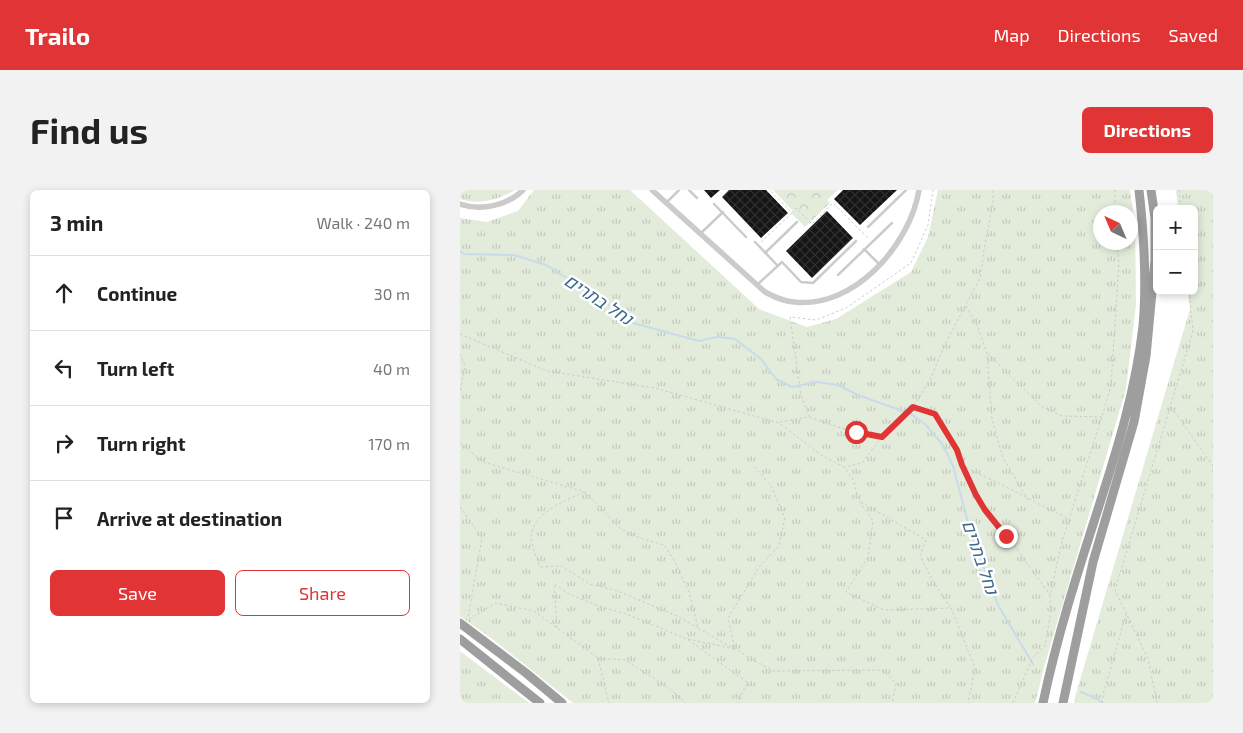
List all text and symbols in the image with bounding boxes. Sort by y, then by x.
text: Trailo [25,21,90,50]
text: Map [993,24,1030,46]
text: Directions [1058,24,1141,46]
text: Saved [1169,24,1218,46]
button: Directions [1082,107,1213,153]
text: Find us [30,109,148,151]
north arrow [1093,205,1138,250]
map controls [1153,205,1198,295]
button: + [1153,205,1198,250]
text: 3 min [50,210,103,235]
text: Walk · 240 m [317,213,410,232]
button: − [1153,250,1198,295]
water label: נחל בתרים [561,269,639,330]
icon: ahead [50,279,78,307]
text: Continue [97,282,177,305]
text: 30 m [374,284,410,303]
icon: left [50,354,78,382]
text: Turn left [97,357,174,380]
text: 40 m [373,359,410,378]
route start [845,421,868,444]
icon: right [50,429,78,457]
text: Turn right [97,432,185,455]
text: 170 m [368,434,410,453]
icon: arrive [50,504,78,532]
text: Arrive at destination [97,507,282,530]
water label: נחל בתרים [958,517,1004,598]
route end [995,525,1018,548]
button: Save [50,570,225,616]
button: Share [235,570,410,616]

